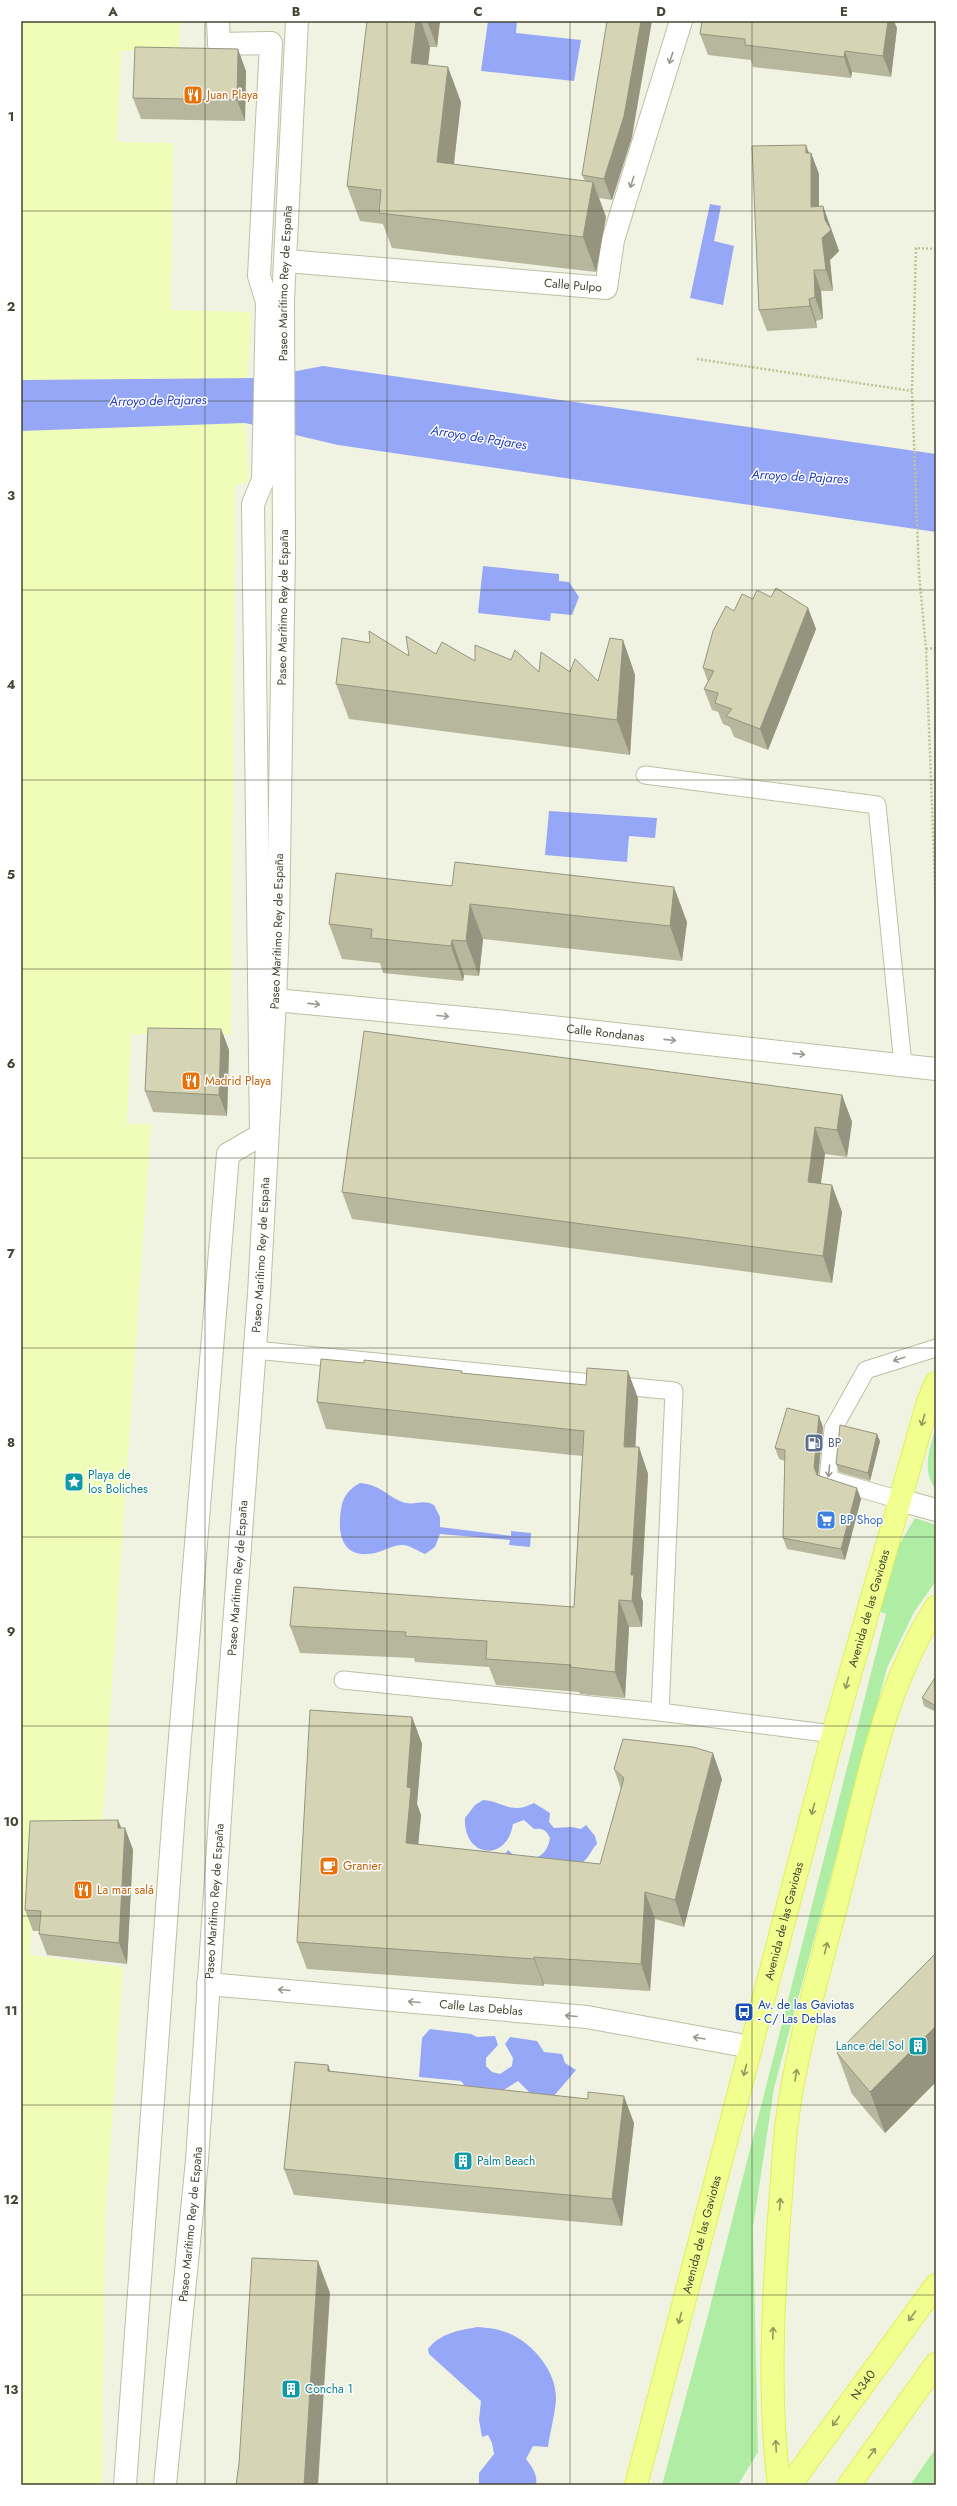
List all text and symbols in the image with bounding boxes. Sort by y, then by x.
text: A [107,2,118,21]
text: B [292,2,301,21]
text: C [473,2,483,21]
text: D [656,2,666,21]
text: E [840,2,848,21]
one-way arrow [667,52,674,65]
restaurant icon: Juan Playa [182,84,204,106]
place label: Juan Playa [205,86,258,104]
text: 1 [8,107,14,126]
one-way arrow [627,176,635,188]
street label: Paseo Marítimo Rey de España [274,205,297,361]
street label: Calle Pulpo [543,274,603,297]
text: 2 [7,297,15,316]
water label: Arroyo de Pajares [108,390,208,411]
water label: Arroyo de Pajares [429,420,529,455]
water label: Arroyo de Pajares [750,464,850,489]
text: 3 [7,486,15,505]
street label: Paseo Marítimo Rey de España [273,529,293,685]
text: 4 [6,675,16,694]
street label: Paseo Marítimo Rey de España [266,853,288,1010]
text: 5 [7,865,15,884]
one-way arrow [307,1000,320,1008]
one-way arrow [436,1013,449,1020]
street label: Calle Rondanas [565,1020,646,1046]
one-way arrow [663,1036,676,1043]
one-way arrow [792,1050,805,1057]
text: 6 [7,1054,16,1073]
restaurant icon: Madrid Playa [180,1070,202,1092]
place label: Madrid Playa [205,1072,271,1090]
street label: Paseo Marítimo Rey de España [247,1176,274,1333]
text: 7 [7,1244,15,1263]
one-way arrow [892,1356,905,1363]
one-way arrow [919,1413,926,1426]
fuel station icon: BP [803,1432,825,1454]
text: 8 [7,1433,15,1452]
place label: BP [828,1434,842,1452]
one-way arrow [825,1464,832,1477]
place label: Playa de los Boliches [88,1466,148,1498]
place icon: Playa de los Boliches [63,1471,85,1493]
street label: Paseo Marítimo Rey de España [223,1499,252,1656]
supermarket icon: BP Shop [815,1509,837,1531]
place label: BP Shop [840,1511,883,1529]
street label: Avenida de las Gaviotas [844,1547,894,1669]
text: 9 [7,1622,16,1641]
one-way arrow [842,1676,850,1689]
one-way arrow [809,1802,816,1815]
text: 10 [3,1812,19,1831]
street label: Paseo Marítimo Rey de España [200,1823,229,1980]
cafe icon: Granier [318,1855,340,1877]
place label: Granier [343,1857,383,1875]
street label: Avenida de las Gaviotas [760,1860,808,1982]
restaurant icon: La mar salá [72,1879,94,1901]
place label: La mar salá [97,1881,154,1899]
one-way arrow [822,1942,830,1955]
one-way arrow [278,1986,291,1993]
street label: Calle Las Deblas [439,1995,524,2020]
place label: Av. de las Gaviotas - C/ Las Deblas [758,1996,854,2028]
one-way arrow [408,1998,421,2005]
text: 11 [4,2001,18,2020]
bus stop icon: Av. de las Gaviotas - C/ Las Deblas [733,2001,755,2023]
one-way arrow [565,2012,578,2019]
one-way arrow [693,2033,706,2041]
building icon: Lance del Sol [907,2035,929,2057]
place label: Lance del Sol [836,2037,904,2055]
one-way arrow [741,2063,748,2076]
one-way arrow [792,2069,800,2082]
street label: Paseo Marítimo Rey de España [174,2146,207,2303]
building icon: Palm Beach [452,2150,474,2172]
place label: Palm Beach [477,2152,535,2170]
street label: Avenida de las Gaviotas [678,2173,726,2295]
text: 12 [3,2190,19,2209]
one-way arrow [777,2198,784,2211]
one-way arrow [908,2310,916,2321]
one-way arrow [676,2311,683,2324]
one-way arrow [770,2327,777,2340]
street label: N-340 [846,2366,880,2403]
building icon: Concha 1 [280,2378,302,2400]
text: 13 [4,2380,18,2399]
place label: Concha 1 [305,2380,353,2398]
one-way arrow [832,2415,840,2426]
one-way arrow [773,2440,780,2453]
one-way arrow [868,2448,876,2459]

